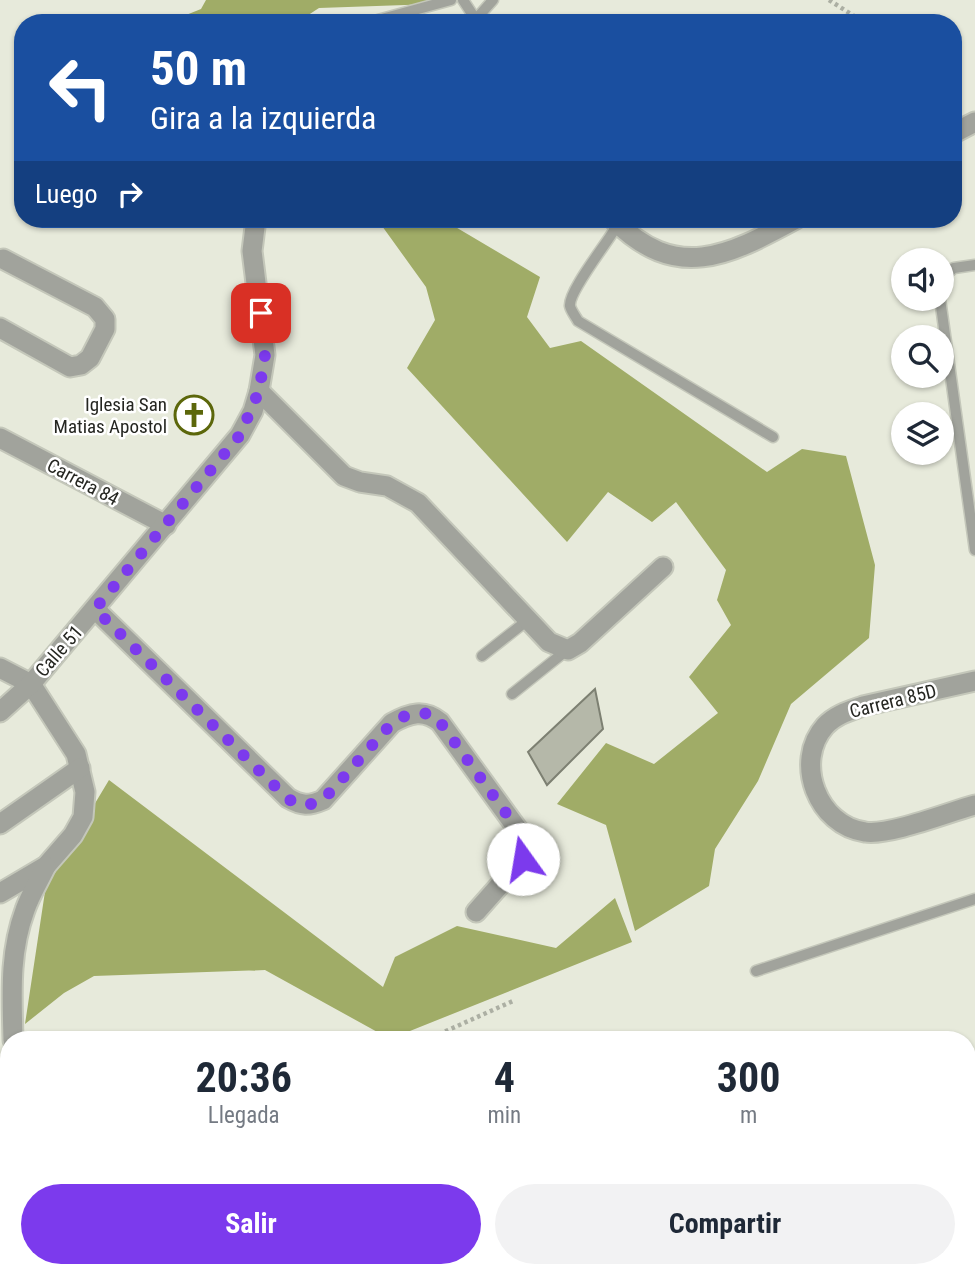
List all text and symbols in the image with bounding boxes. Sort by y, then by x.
text: 50 m [150,40,247,97]
icon: left [35,42,126,133]
text: Gira a la izquierda [150,99,376,137]
icon: right [111,175,149,213]
text: Luego [35,179,97,209]
map controls [891,248,954,465]
button: sound [891,248,954,311]
pin [231,283,291,343]
icon: arrive [242,294,280,332]
button: search [891,325,954,388]
place label: Iglesia San Matias Apostol [54,393,167,438]
church icon: Iglesia San Matias Apostol [173,394,215,436]
button: layers [891,402,954,465]
street label: Carrera 84 [43,454,123,510]
street label: Calle 51 [30,621,88,681]
street label: Carrera 85D [847,679,939,723]
position arrow [486,822,560,896]
text: 20:36 [196,1053,292,1102]
text: 4 [494,1053,515,1102]
text: 300 [717,1053,780,1102]
text: Llegada [208,1102,280,1129]
text: min [487,1102,521,1129]
text: m [740,1102,757,1129]
button: Salir [21,1184,481,1264]
button: Compartir [495,1184,955,1264]

